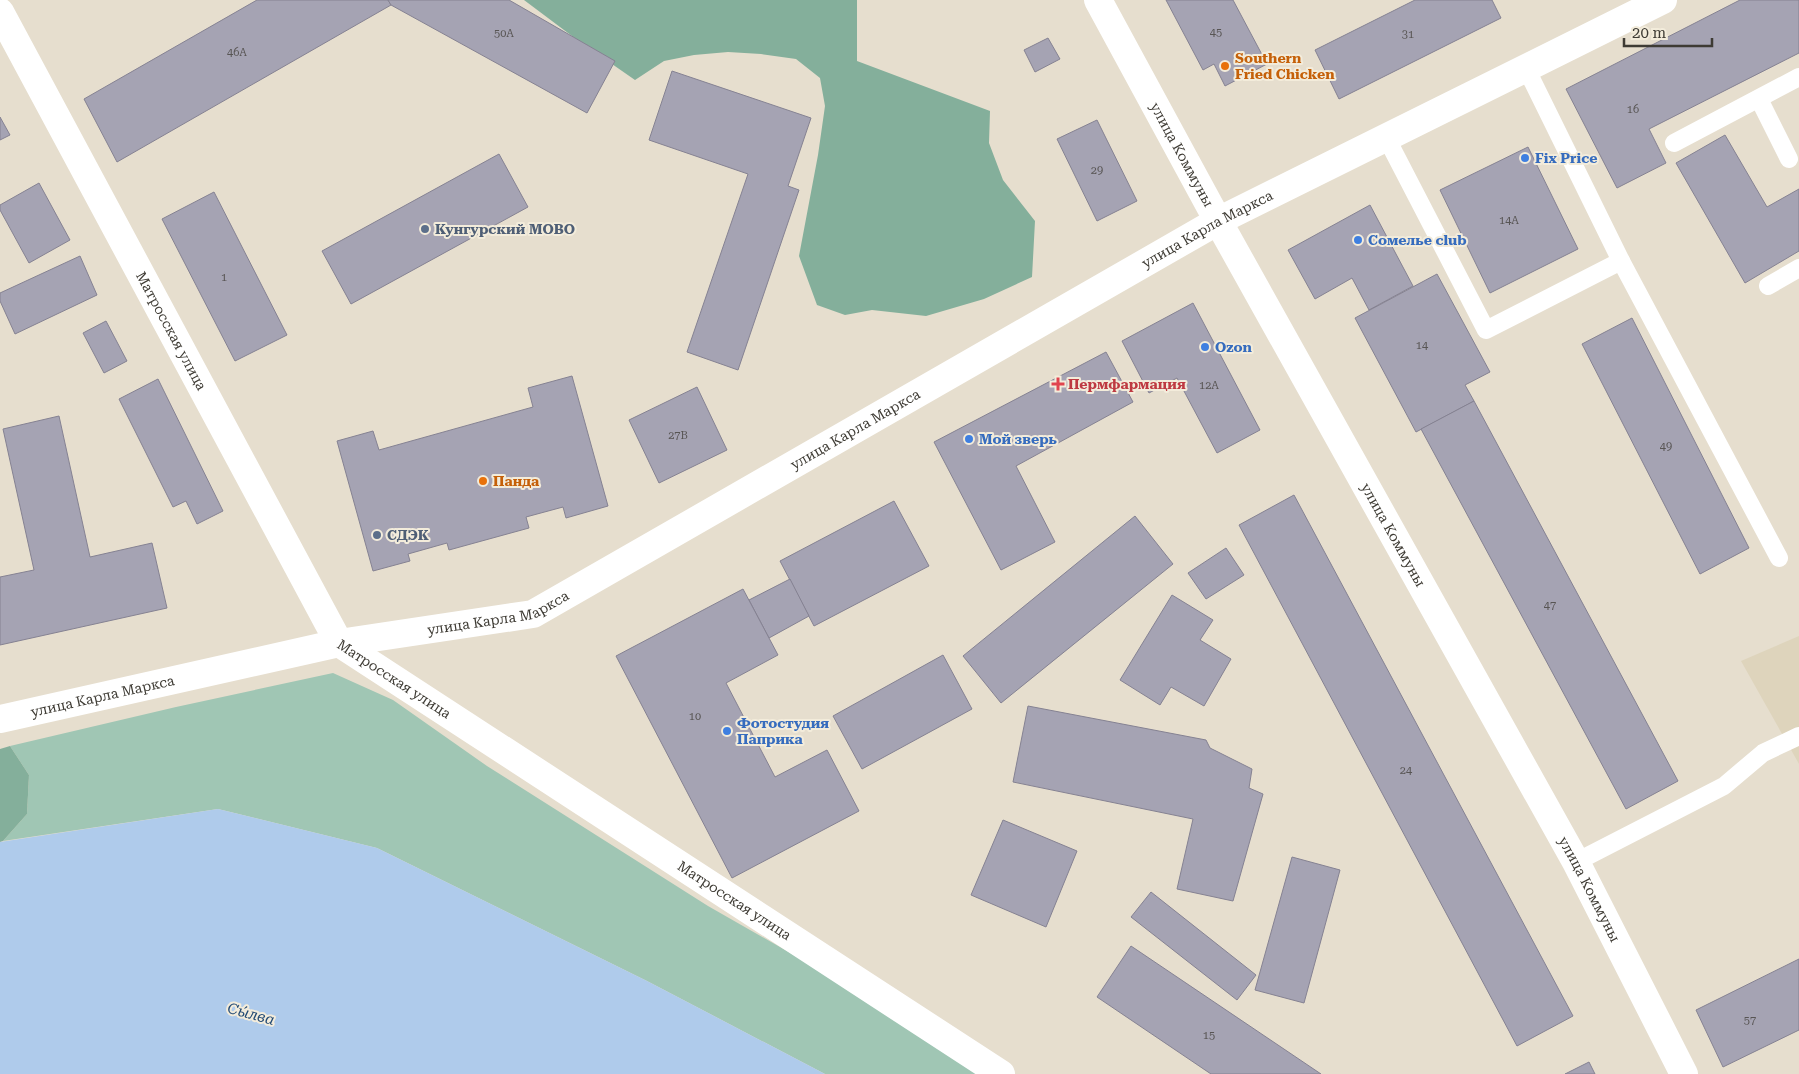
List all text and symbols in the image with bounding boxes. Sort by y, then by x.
scale bar [1624,15,1712,47]
text: 20 m [1632,24,1667,42]
house number: 45 [1210,26,1222,39]
house number: 50А [494,27,514,40]
house number: 31 [1402,28,1414,41]
house number: 46А [227,46,247,59]
place label: Southern Fried Chicken [1235,50,1335,82]
marker: Southern Fried Chicken [1219,60,1231,72]
street label: улица Коммуны [1147,100,1217,210]
house number: 16 [1627,103,1639,116]
place label: Fix Price [1535,150,1597,166]
marker: Fix Price [1519,152,1531,164]
house number: 29 [1091,164,1103,177]
street label: улица Карла Маркса [1139,187,1276,271]
house number: 14А [1499,214,1519,227]
place label: Кунгурский МОВО [435,221,575,237]
marker: Кунгурский МОВО [419,223,431,235]
place label: Сомелье club [1368,232,1467,248]
marker: Сомелье club [1352,234,1364,246]
street label: Матросская улица [133,269,210,393]
house number: 1 [221,271,227,284]
place label: Ozon [1215,339,1253,355]
house number: 14 [1416,339,1429,352]
marker: Ozon [1199,341,1211,353]
place label: Пермфармация [1068,376,1186,392]
marker: Пермфармация [1052,378,1064,390]
house number: 12А [1199,379,1219,392]
street label: улица Карла Маркса [787,385,923,473]
house number: 27В [668,429,688,442]
place label: Мой зверь [979,431,1058,447]
marker: Мой зверь [963,433,975,445]
house number: 49 [1660,440,1672,453]
place label: Панда [493,473,540,489]
marker: Панда [477,475,489,487]
street label: улица Коммуны [1358,480,1429,590]
place label: СДЭК [387,527,429,543]
marker: СДЭК [371,529,383,541]
street label: улица Карла Маркса [426,587,572,638]
house number: 47 [1544,599,1556,612]
street label: Матросская улица [334,636,454,722]
street label: улица Карла Маркса [29,672,176,720]
house number: 10 [689,710,701,723]
place label: Фотостудия Паприка [737,715,829,747]
marker: Фотостудия Паприка [721,725,733,737]
house number: 24 [1400,764,1413,777]
street label: улица Коммуны [1555,834,1623,945]
street label: Матросская улица [674,858,794,943]
water label: Сы́лва [225,999,277,1029]
house number: 57 [1744,1014,1756,1027]
house number: 15 [1203,1029,1215,1042]

